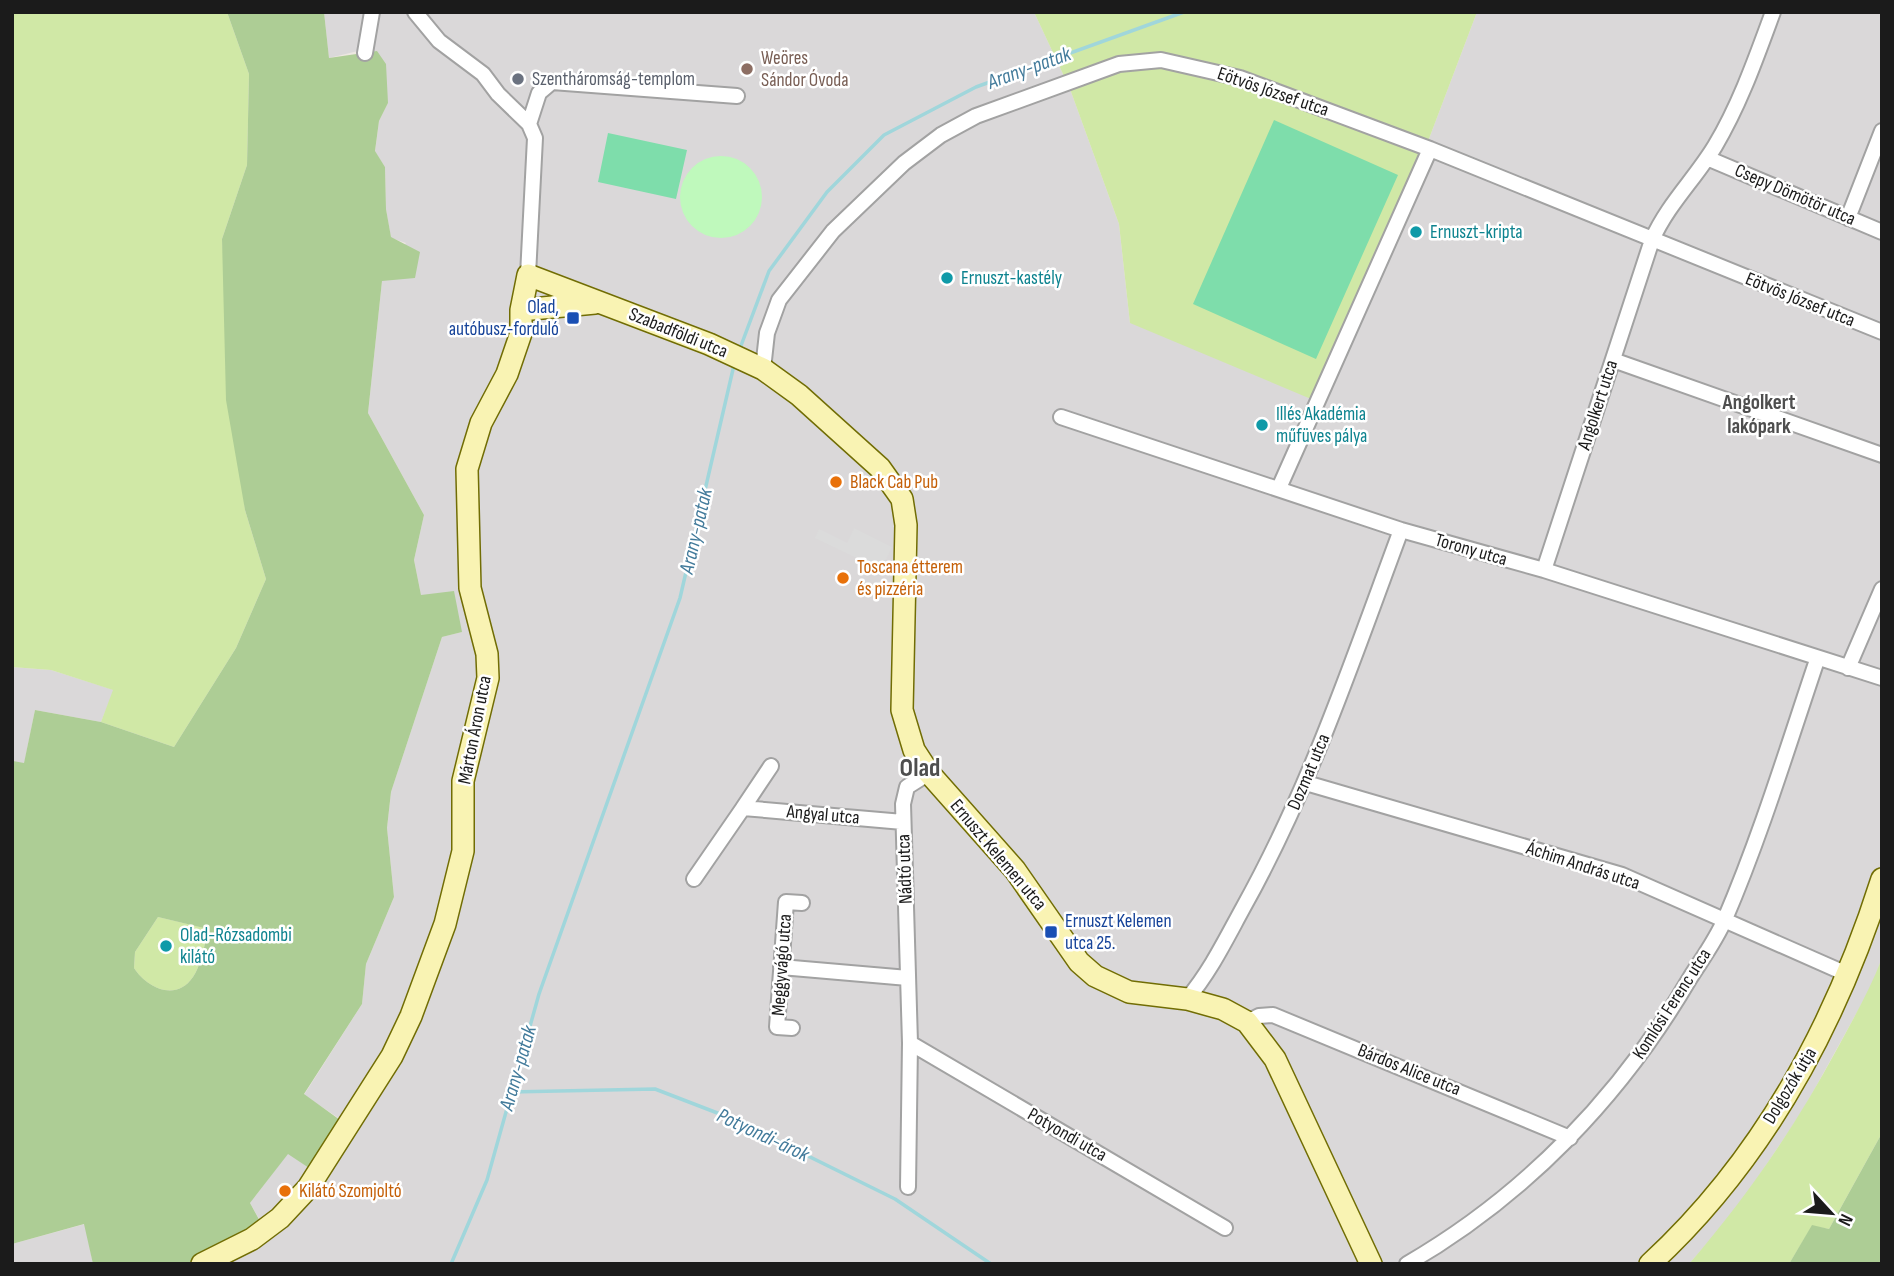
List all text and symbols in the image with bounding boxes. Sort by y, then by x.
water label: Arany-patak [983,41,1075,95]
place label: Weöres Sándor Óvoda [761,47,849,92]
marker: Weöres Sándor Óvoda [739,61,755,77]
street label: Eötvös József utca [1214,62,1332,122]
place label: Szentháromság-templom [532,68,695,91]
marker: Szentháromság-templom [510,71,526,87]
street label: Csepy Dömötör utca [1731,159,1859,231]
place label: Ernuszt-kripta [1430,221,1523,244]
marker: Ernuszt-kripta [1408,224,1424,240]
place label: Ernuszt-kastély [961,267,1063,290]
street label: Eötvös József utca [1742,268,1858,332]
marker: Ernuszt-kastély [939,270,955,286]
place label: Olad, autóbusz-forduló [449,296,559,341]
street label: Szabadföldi utca [625,303,731,363]
marker: Olad, autóbusz-forduló [565,310,581,326]
street label: Angolkert utca [1572,357,1623,454]
district label: Angolkert lakópark [1722,390,1796,439]
place label: Illés Akadémia műfüves pálya [1276,403,1367,448]
marker: Illés Akadémia műfüves pálya [1254,417,1270,433]
place label: Black Cab Pub [850,471,938,494]
marker: Black Cab Pub [828,474,844,490]
water label: Arany-patak [674,485,718,577]
street label: Torony utca [1432,529,1510,571]
place label: Toscana étterem és pizzéria [857,556,963,601]
marker: Toscana étterem és pizzéria [835,570,851,586]
street label: Márton Áron utca [453,674,497,786]
street label: Dozmat utca [1283,730,1335,814]
district label: Olad [900,753,940,784]
street label: Ernuszt Kelemen utca [945,795,1051,915]
street label: Angyal utca [785,800,860,830]
street label: Nádtó utca [892,834,918,904]
street label: Áchim András utca [1522,837,1643,895]
place label: Ernuszt Kelemen utca 25. [1065,910,1172,955]
street label: Meggyvágó utca [767,913,797,1017]
place label: Olad-Rózsadombi kilátó [180,924,292,969]
marker: Ernuszt Kelemen utca 25. [1043,924,1059,940]
marker: Olad-Rózsadombi kilátó [158,938,174,954]
street label: Komlósi Ferenc utca [1628,944,1716,1064]
water label: Arany-patak [494,1022,542,1114]
street label: Bárdos Alice utca [1354,1039,1464,1101]
street label: Dolgozók útja [1758,1044,1822,1128]
water label: Potyondi-árok [713,1103,814,1168]
street label: Potyondi utca [1023,1103,1111,1167]
north arrow [1796,1178,1866,1248]
place label: Kilátó Szomjoltó [299,1180,402,1203]
marker: Kilátó Szomjoltó [277,1183,293,1199]
text: N [1832,1210,1857,1229]

